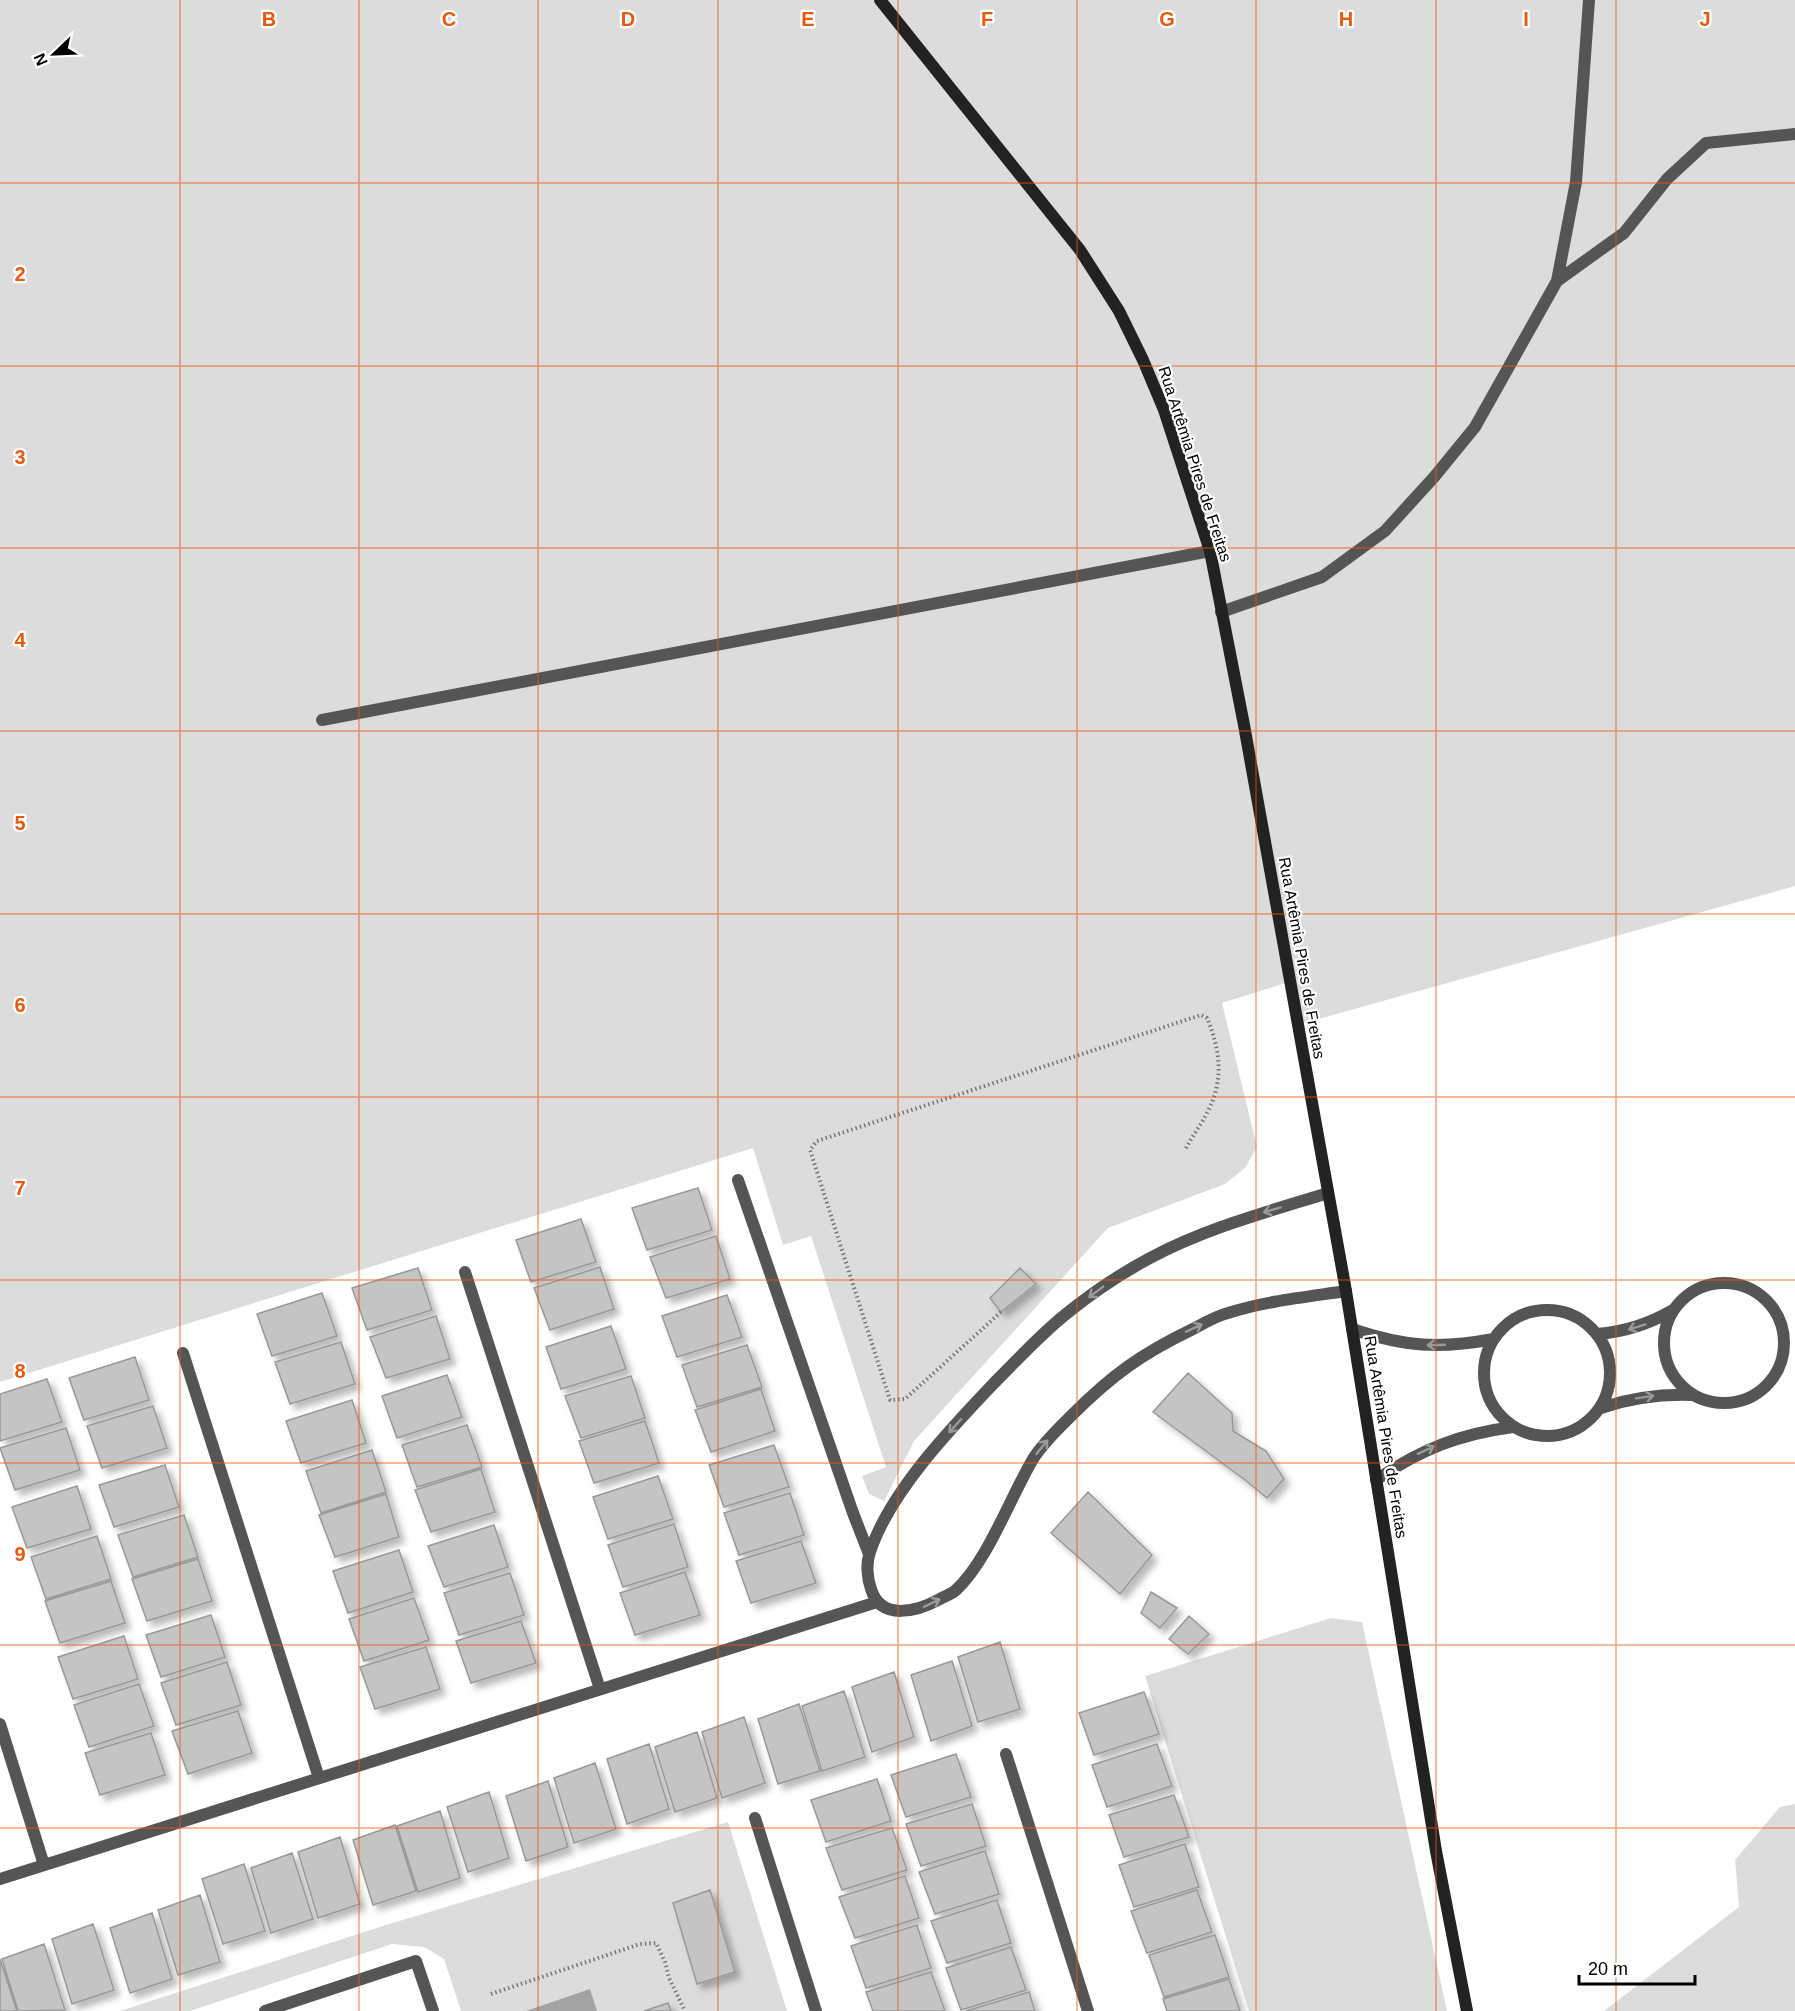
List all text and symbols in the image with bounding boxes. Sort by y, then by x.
text: B [262,8,276,30]
text: C [442,8,456,30]
text: D [621,8,635,30]
text: E [801,8,815,30]
text: F [981,8,993,30]
text: G [1159,8,1175,30]
text: H [1339,8,1353,30]
text: I [1523,8,1529,30]
text: J [1699,8,1711,30]
north arrow [24,24,84,84]
text: N [31,51,51,68]
text: 2 [14,263,26,285]
street label: Rua Artêmia Pires de Freitas [1155,364,1235,564]
text: 3 [14,446,26,468]
text: 4 [14,629,26,651]
text: 5 [14,812,26,834]
street label: Rua Artêmia Pires de Freitas [1276,856,1328,1060]
text: 6 [14,994,26,1016]
text: 7 [14,1177,26,1199]
one-way arrow [1263,1205,1282,1216]
one-way arrow [1088,1285,1104,1298]
one-way arrow [1185,1322,1203,1334]
one-way arrow [1628,1322,1647,1333]
street label: Rua Artêmia Pires de Freitas [1362,1335,1410,1539]
one-way arrow [1426,1340,1446,1351]
text: 8 [14,1360,26,1382]
one-way arrow [1635,1391,1655,1402]
one-way arrow [948,1418,962,1433]
one-way arrow [1036,1440,1049,1456]
one-way arrow [1417,1444,1435,1456]
text: 9 [14,1543,26,1565]
one-way arrow [922,1597,940,1609]
scale bar [1579,1948,1694,1986]
text: 20 m [1588,1959,1628,1979]

